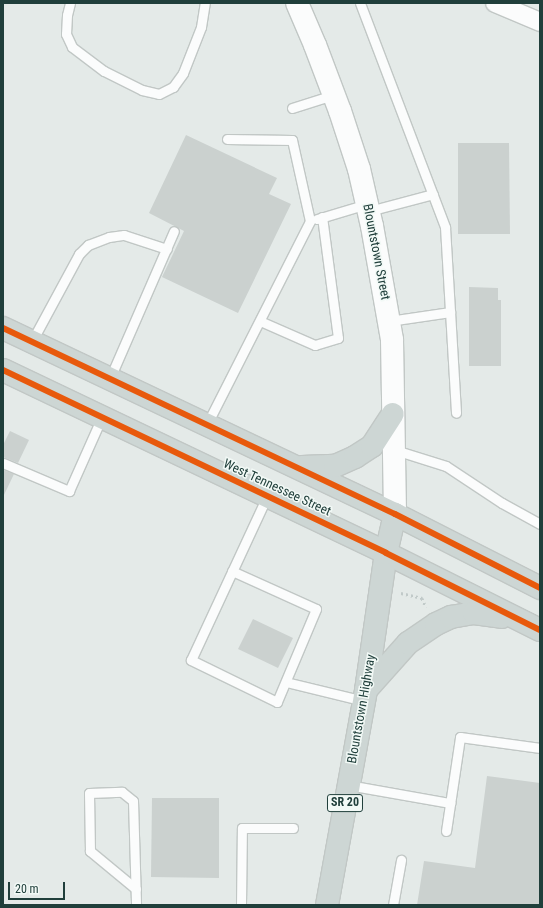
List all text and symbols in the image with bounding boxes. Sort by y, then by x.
street label: Blountstown Street [359,203,393,301]
street label: West Tennessee Street [221,456,333,520]
street label: Blountstown Highway [345,653,379,765]
road number: SR 20 [326,793,364,813]
scale bar [10,874,67,900]
text: 20 m [15,882,39,896]

